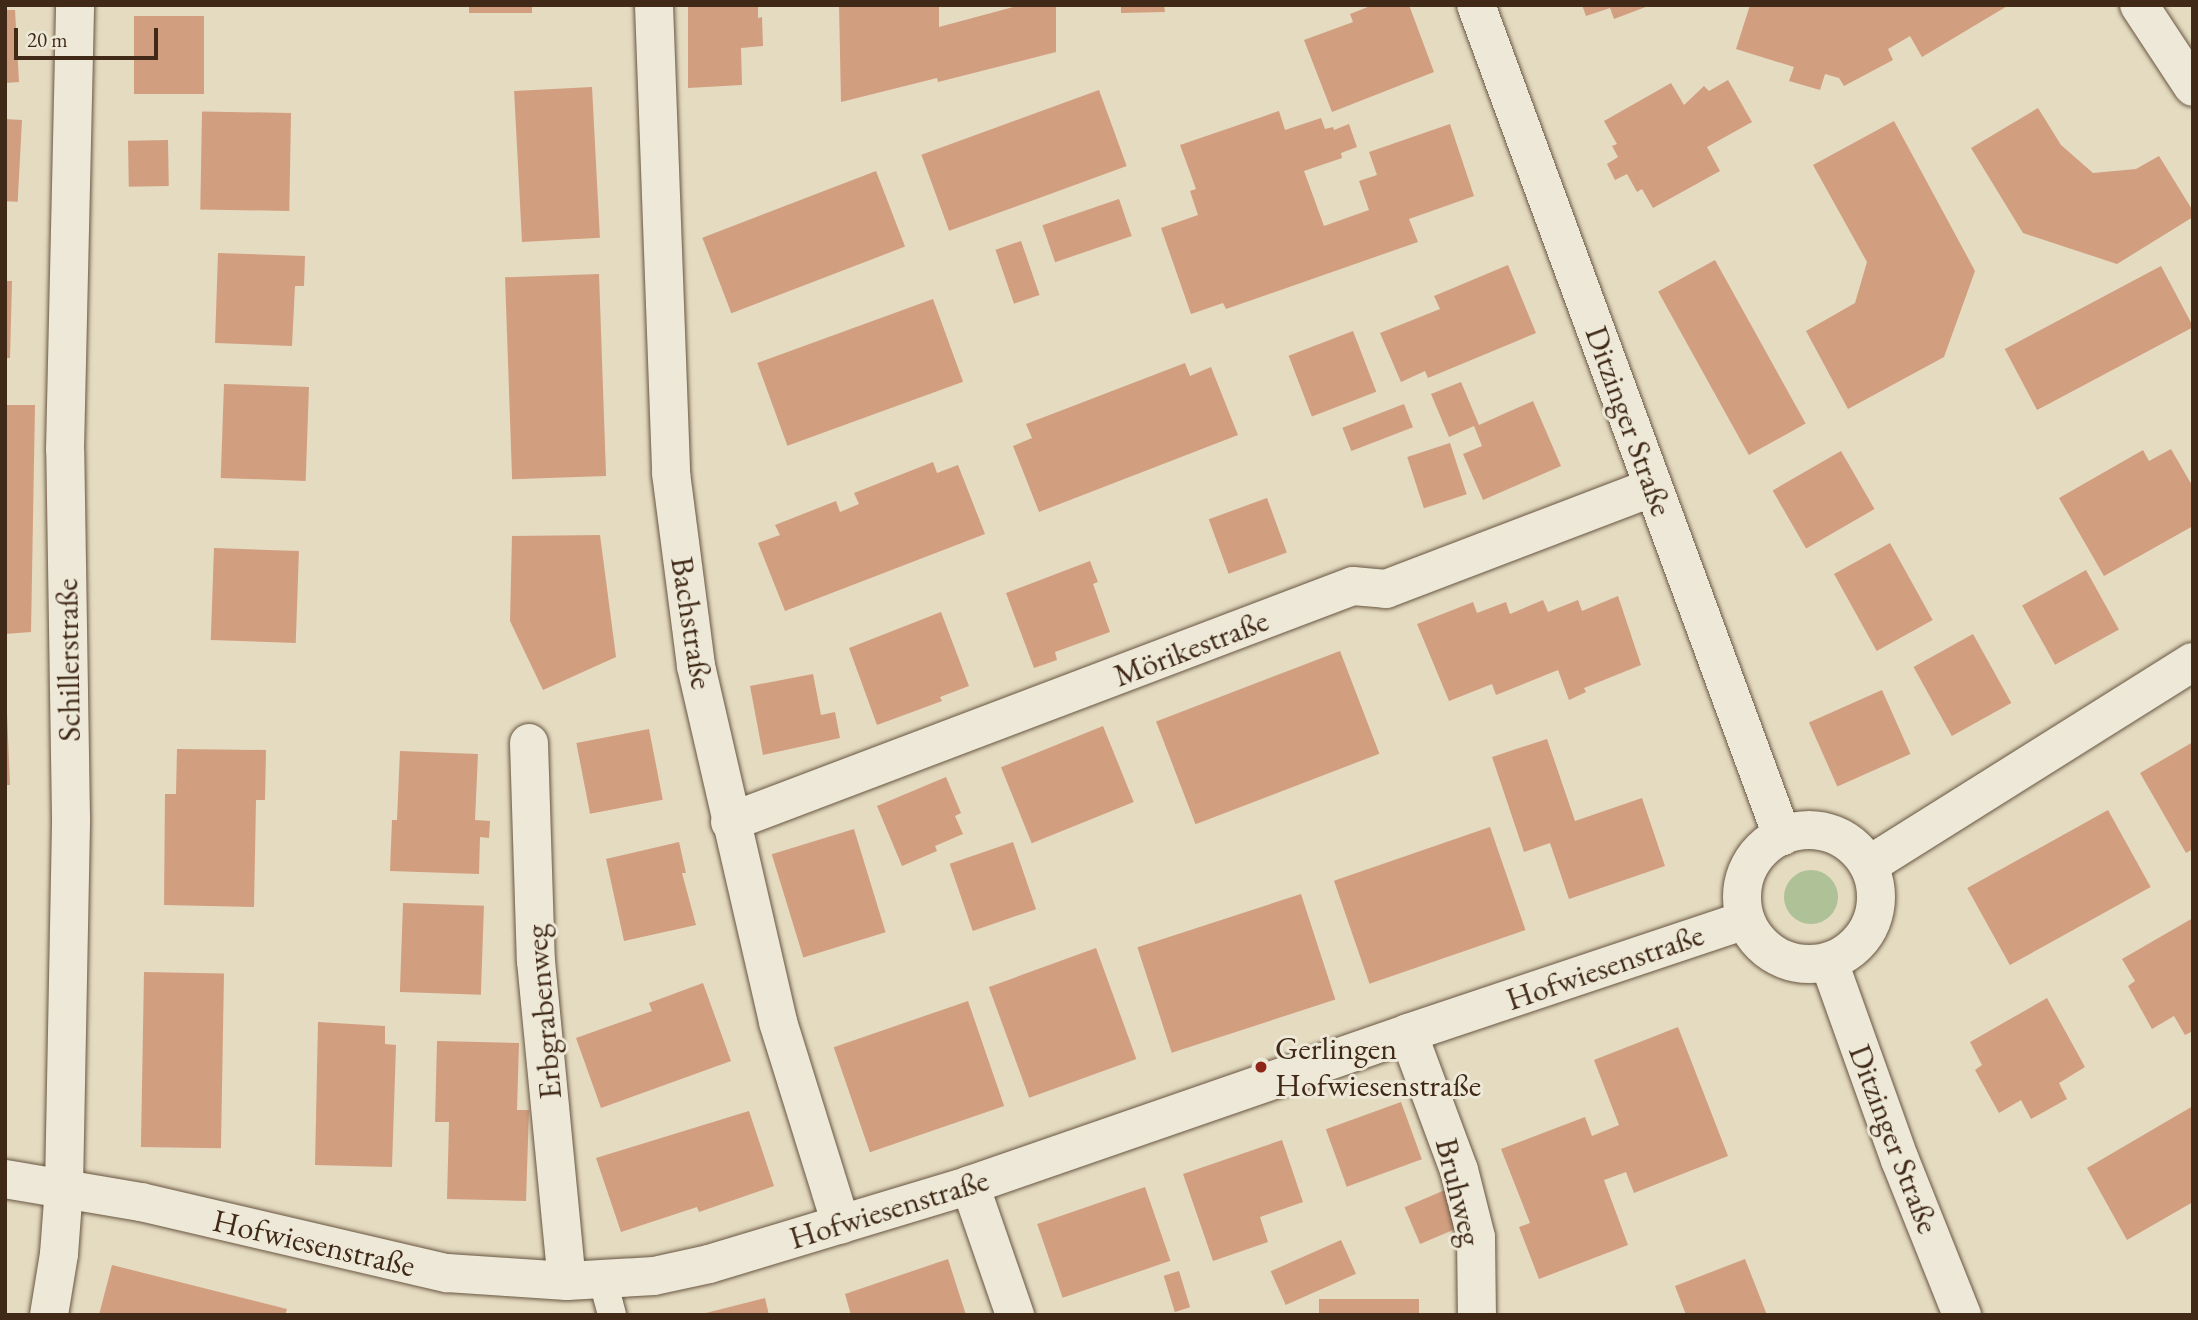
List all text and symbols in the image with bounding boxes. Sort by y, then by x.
scale bar [18,14,161,58]
text: 20 m [27,26,68,53]
street label: Ditzinger Straße [1577,321,1681,521]
street label: Bachstraße [663,554,721,692]
street label: Schillerstraße [47,578,89,742]
street label: Mörikestraße [1108,601,1274,695]
street label: Hofwiesenstraße [1501,915,1709,1019]
street label: Erbgrabenweg [516,923,570,1101]
place label: Gerlingen Hofwiesenstraße [1275,1030,1481,1105]
street label: Ditzinger Straße [1840,1039,1948,1239]
marker: Gerlingen Hofwiesenstraße [1253,1059,1269,1075]
street label: Bruhweg [1427,1134,1491,1250]
street label: Hofwiesenstraße [785,1160,993,1258]
street label: Hofwiesenstraße [209,1201,419,1285]

